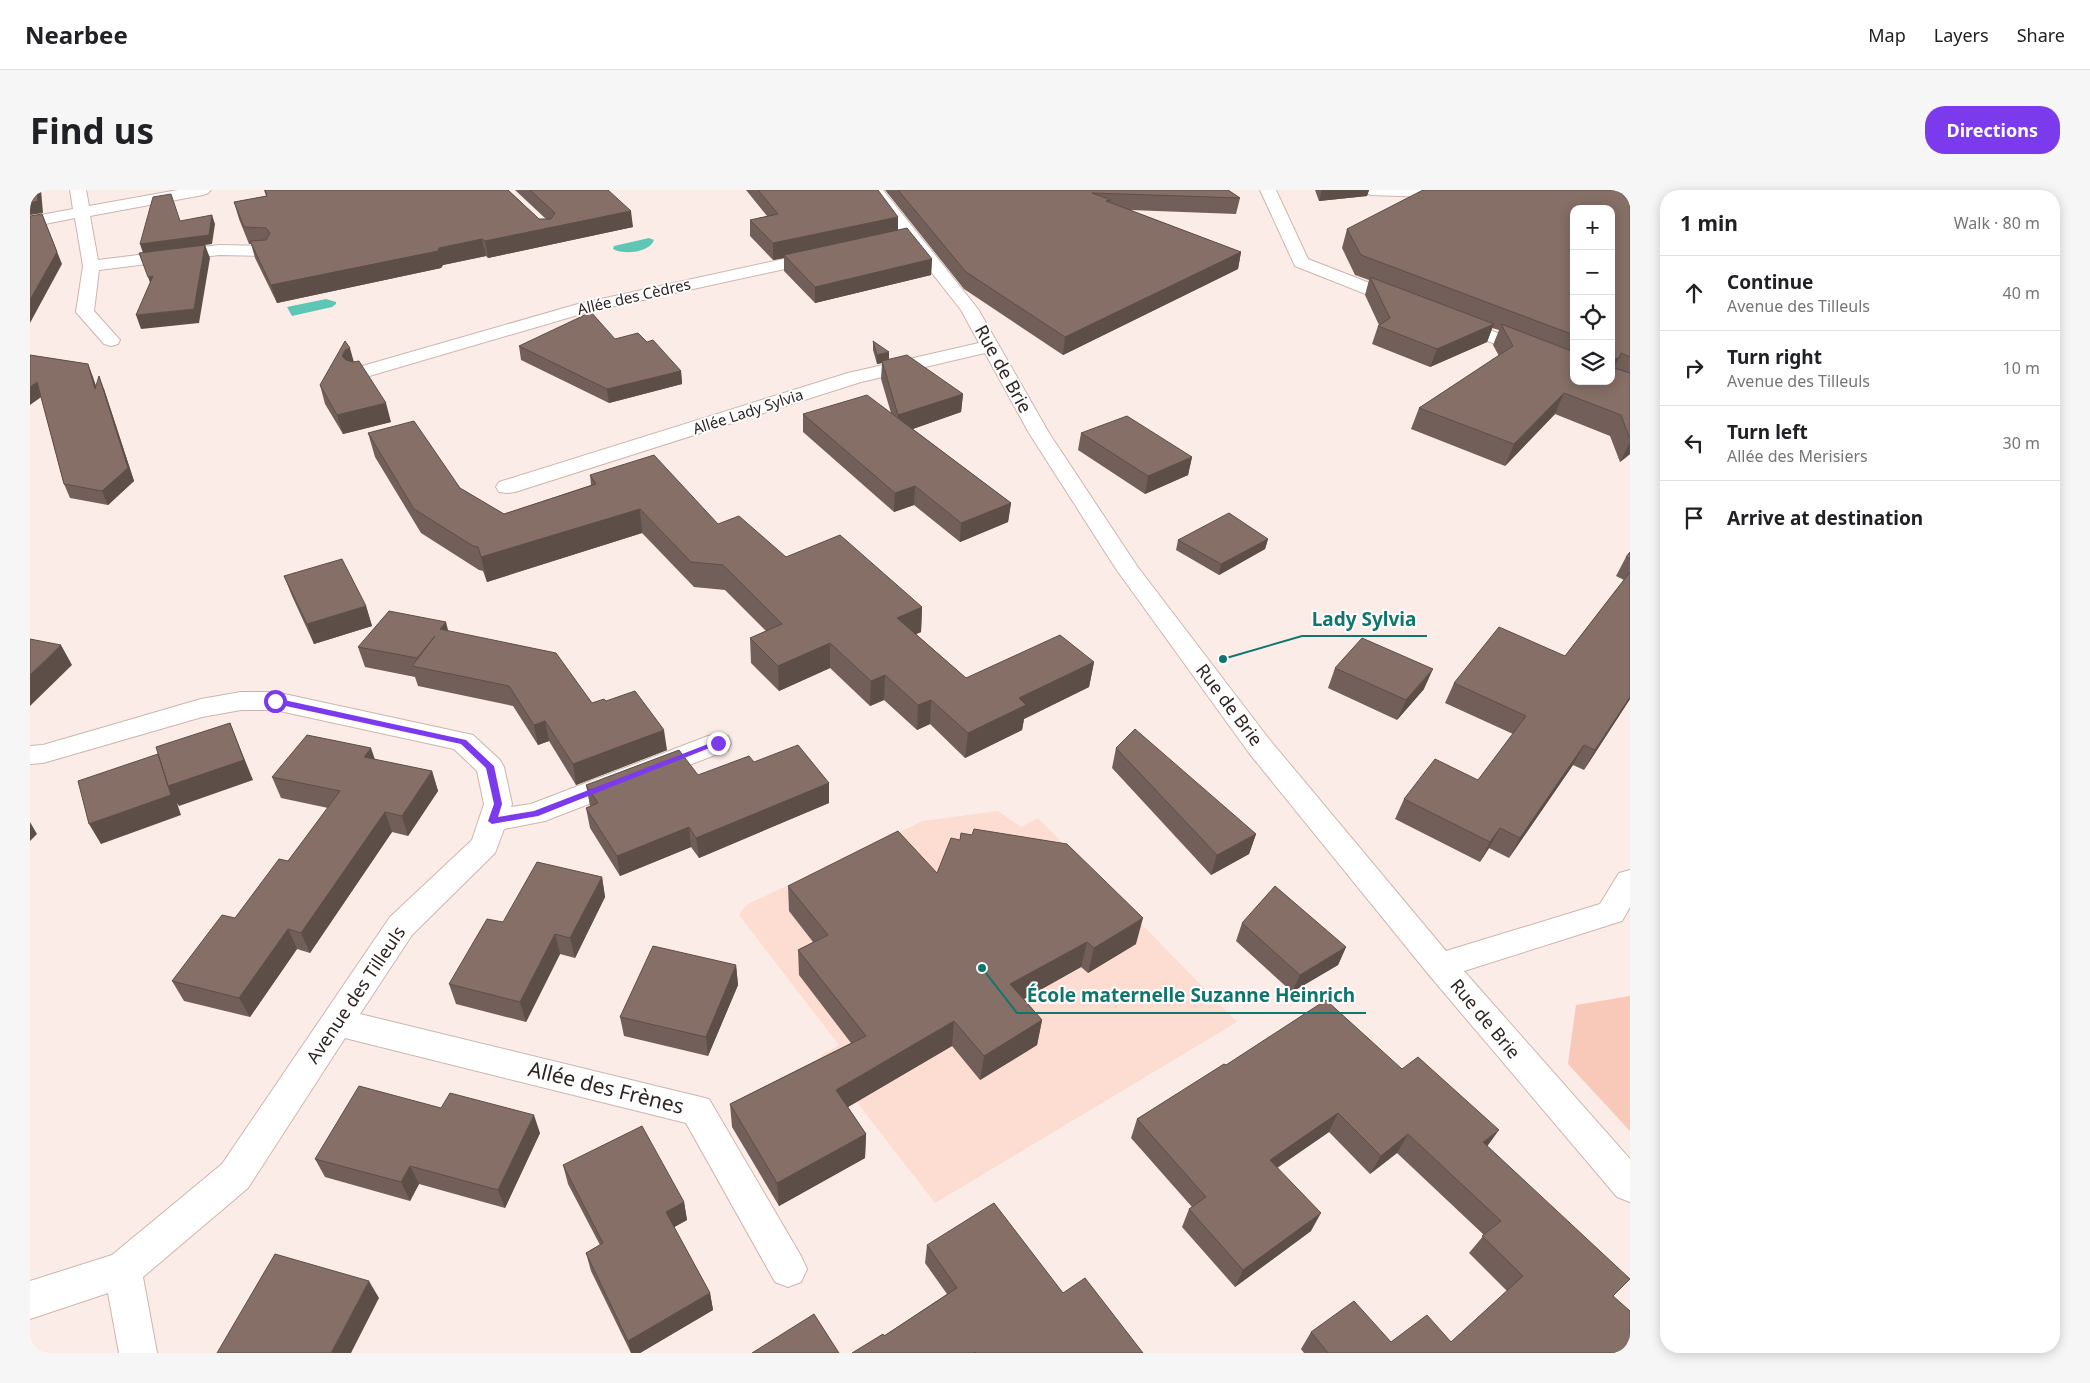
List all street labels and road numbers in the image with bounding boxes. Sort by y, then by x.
street label: Allée des Cèdres [575,273,692,319]
street label: Rue de Brie [970,320,1038,417]
street label: Allée Lady Sylvia [690,384,805,438]
street label: Rue de Brie [1191,658,1269,750]
street label: Avenue des Tilleuls [300,921,410,1068]
street label: Rue de Brie [1445,973,1526,1063]
street label: Allée des Frènes [525,1054,687,1120]

